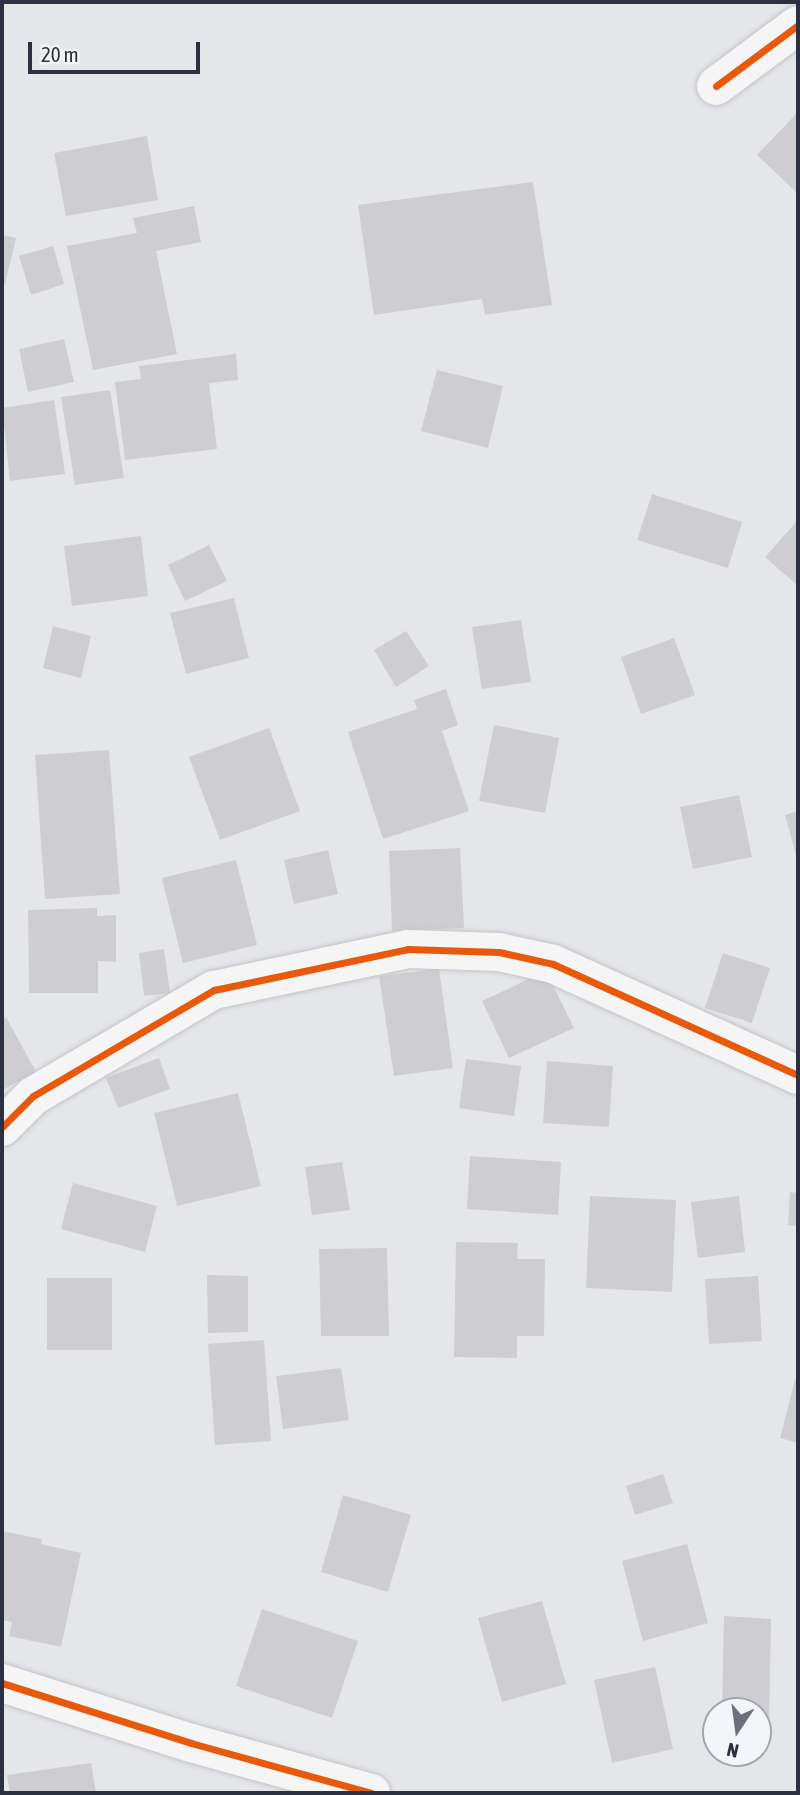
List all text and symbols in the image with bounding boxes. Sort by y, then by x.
scale bar [32,28,203,72]
text: 20 m [41,42,79,66]
north arrow [702,1697,772,1767]
text: N [725,1739,741,1762]

